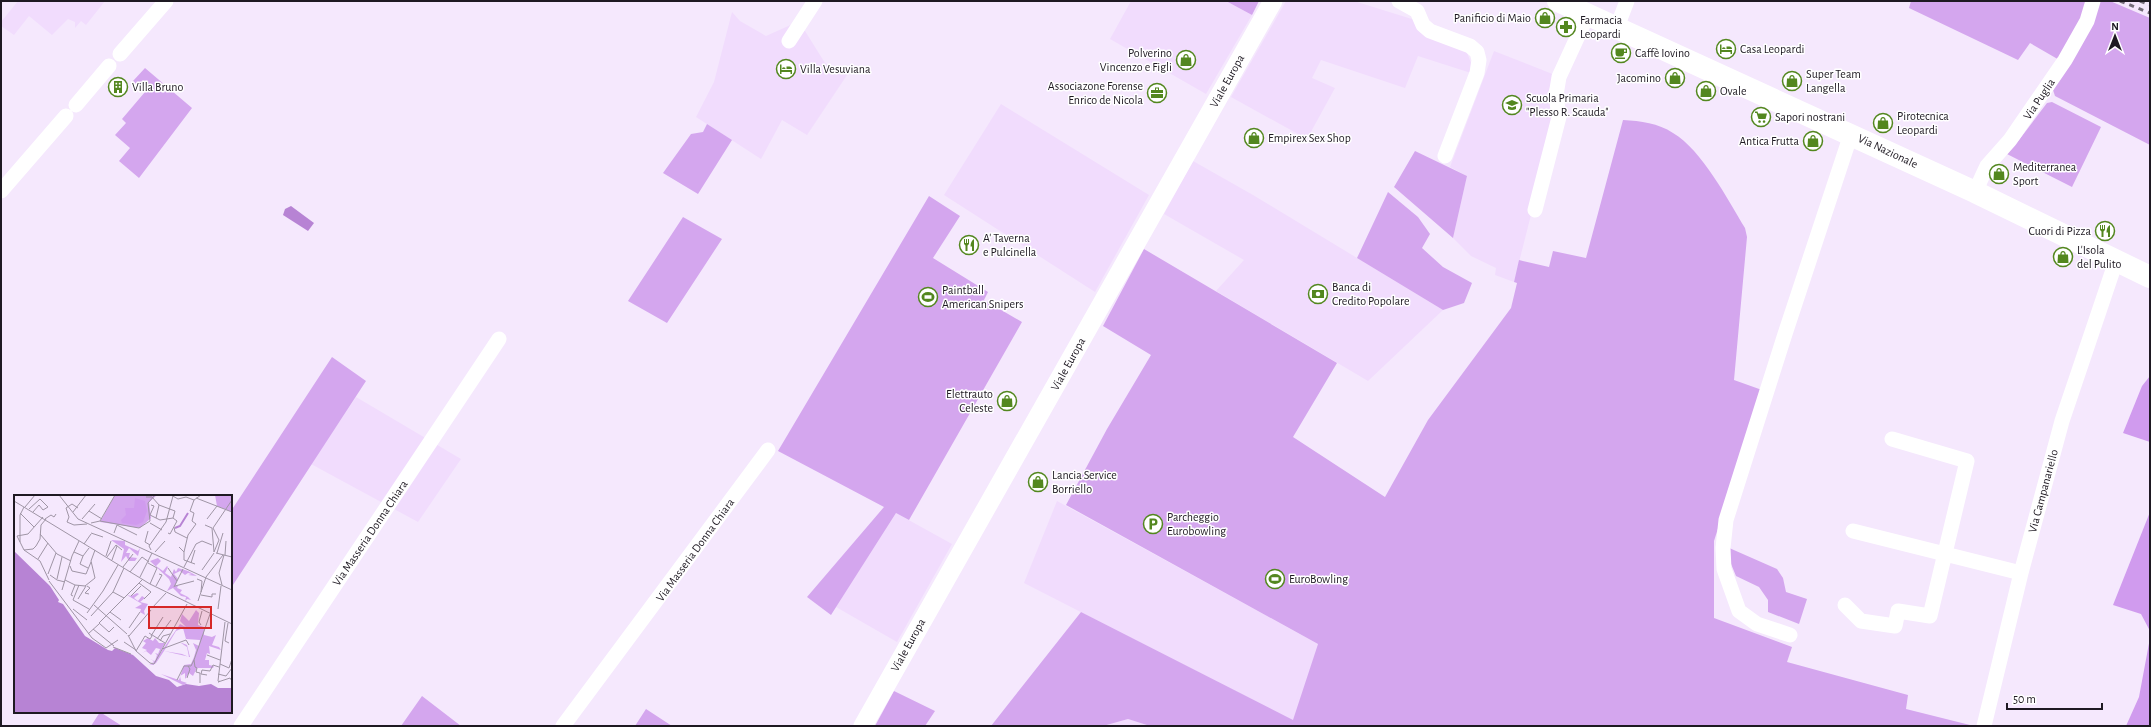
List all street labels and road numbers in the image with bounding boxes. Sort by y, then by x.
street label: Viale Europa [1208,52,1247,110]
street label: Via Puglia [2021,76,2057,122]
street label: Via Nazionale [1856,132,1920,170]
street label: Viale Europa [1049,335,1088,393]
street label: Via Campanariello [2026,448,2060,534]
street label: Via Masseria Donna Chiara [330,478,410,588]
street label: Via Masseria Donna Chiara [654,496,737,604]
street label: Viale Europa [889,616,928,674]

